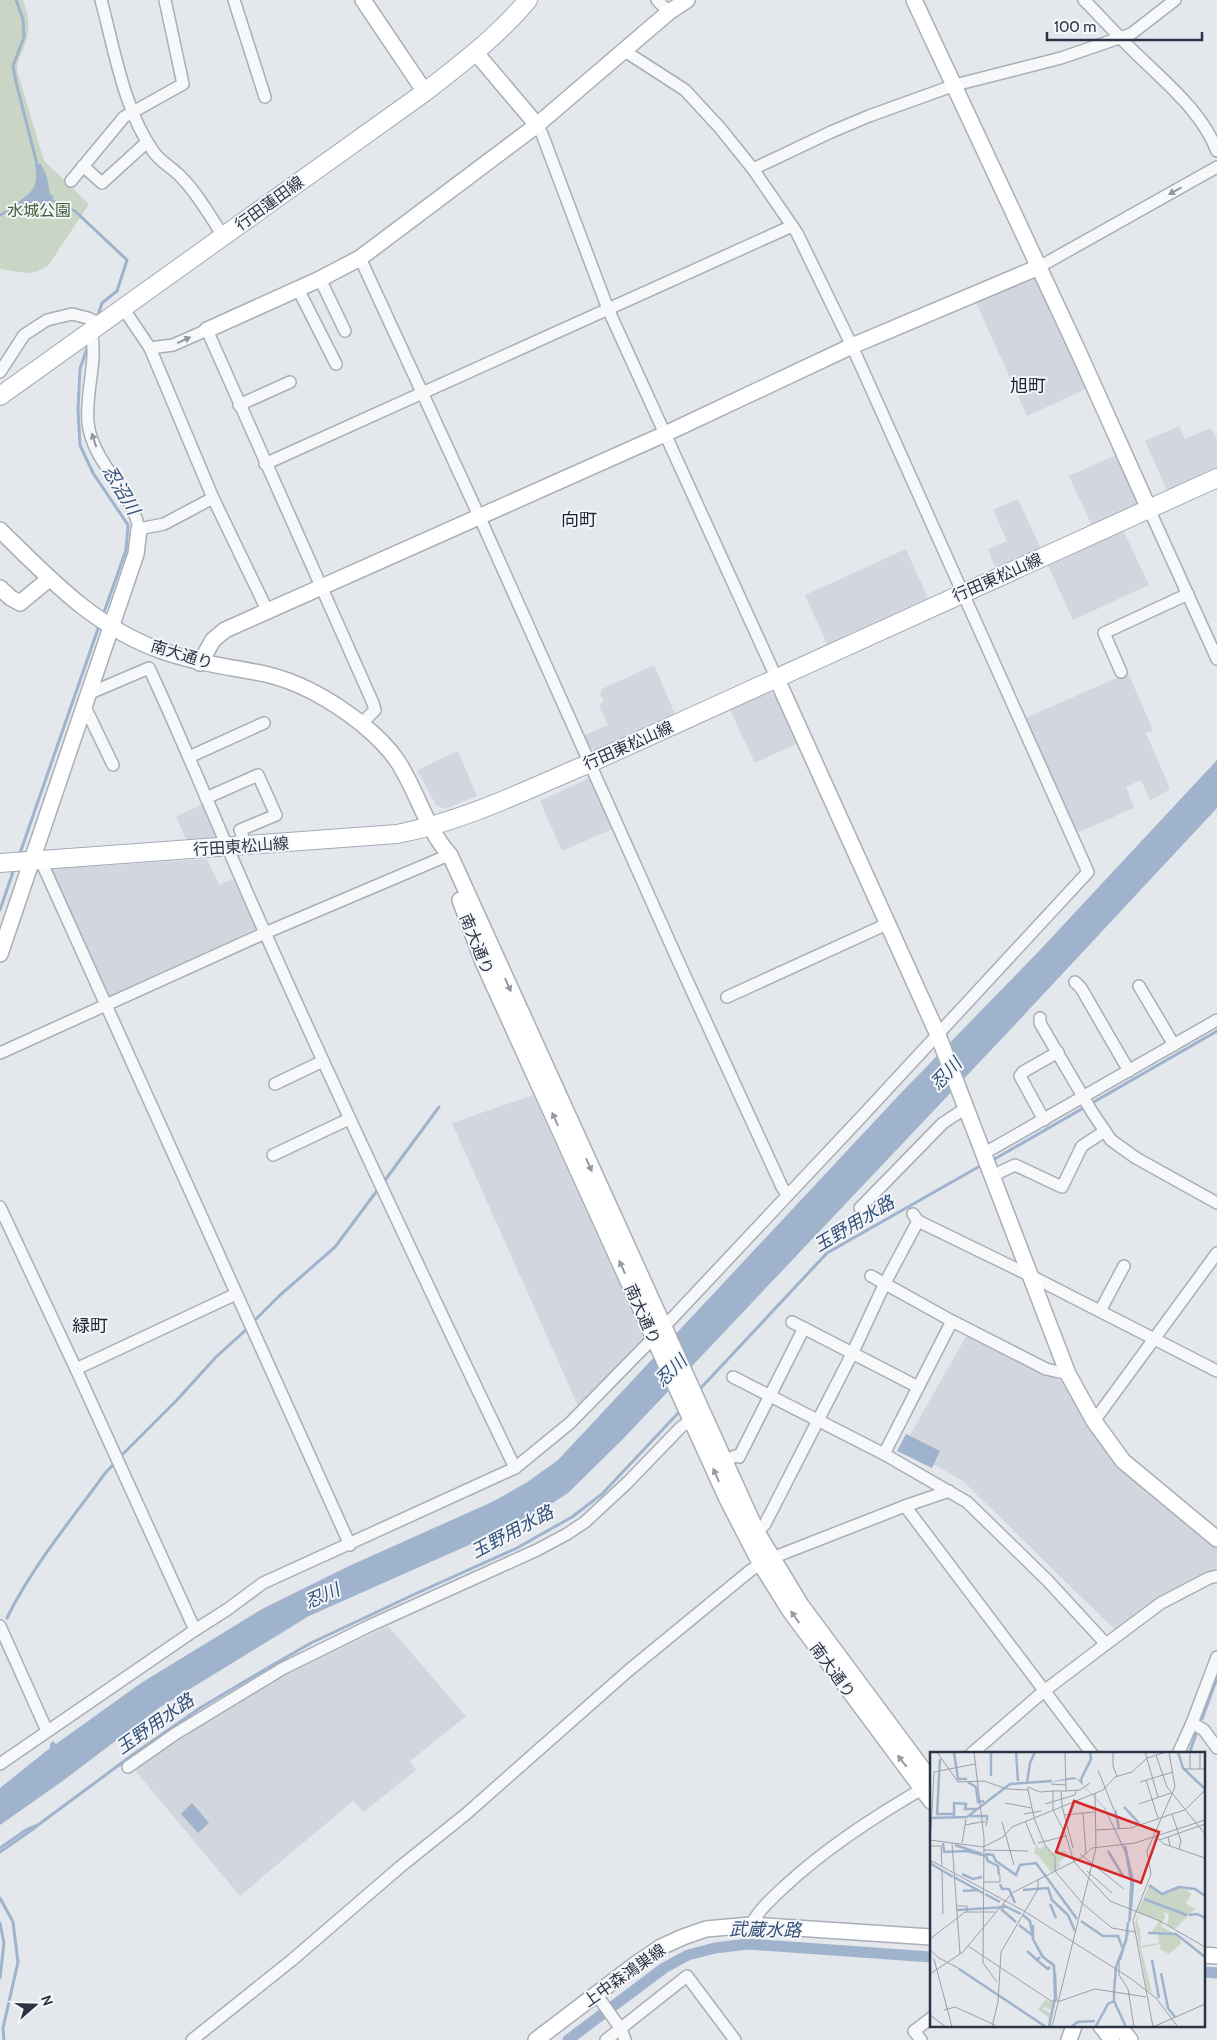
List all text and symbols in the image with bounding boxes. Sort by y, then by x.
scale bar [1047,10,1202,42]
text: 100 m [1054,18,1096,36]
street label: 行田蓮田線 [231,172,307,235]
one-way arrow [1167,187,1182,195]
park label: 水城公園 [7,201,71,220]
one-way arrow [177,336,191,344]
district label: 旭町 [1010,375,1046,397]
one-way arrow [89,432,97,447]
water label: 忍沼川 [98,461,145,521]
district label: 向町 [561,509,597,531]
street label: 行田東松山線 [949,549,1045,606]
street label: 南大通り [148,636,215,673]
street label: 行田東松山線 [580,717,676,774]
street label: 行田東松山線 [192,834,290,859]
street label: 南大通り [456,911,497,977]
one-way arrow [505,978,513,992]
water label: 忍川 [926,1052,968,1095]
one-way arrow [550,1112,558,1126]
one-way arrow [586,1158,594,1172]
water label: 玉野用水路 [810,1190,900,1257]
one-way arrow [617,1260,625,1274]
street label: 南大通り [621,1281,664,1347]
district label: 緑町 [72,1315,108,1337]
water label: 忍川 [650,1349,693,1391]
one-way arrow [712,1468,720,1482]
water label: 玉野用水路 [467,1500,559,1563]
water label: 忍川 [301,1578,345,1613]
one-way arrow [790,1610,800,1624]
street label: 南大通り [806,1639,859,1702]
water label: 玉野用水路 [112,1688,200,1759]
inset map [930,1752,1204,2028]
one-way arrow [897,1755,908,1768]
water label: 武蔵水路 [729,1918,803,1942]
street label: 上中森鴻巣線 [580,1940,669,2011]
north arrow [10,1980,60,2030]
text: N [37,1993,57,2008]

